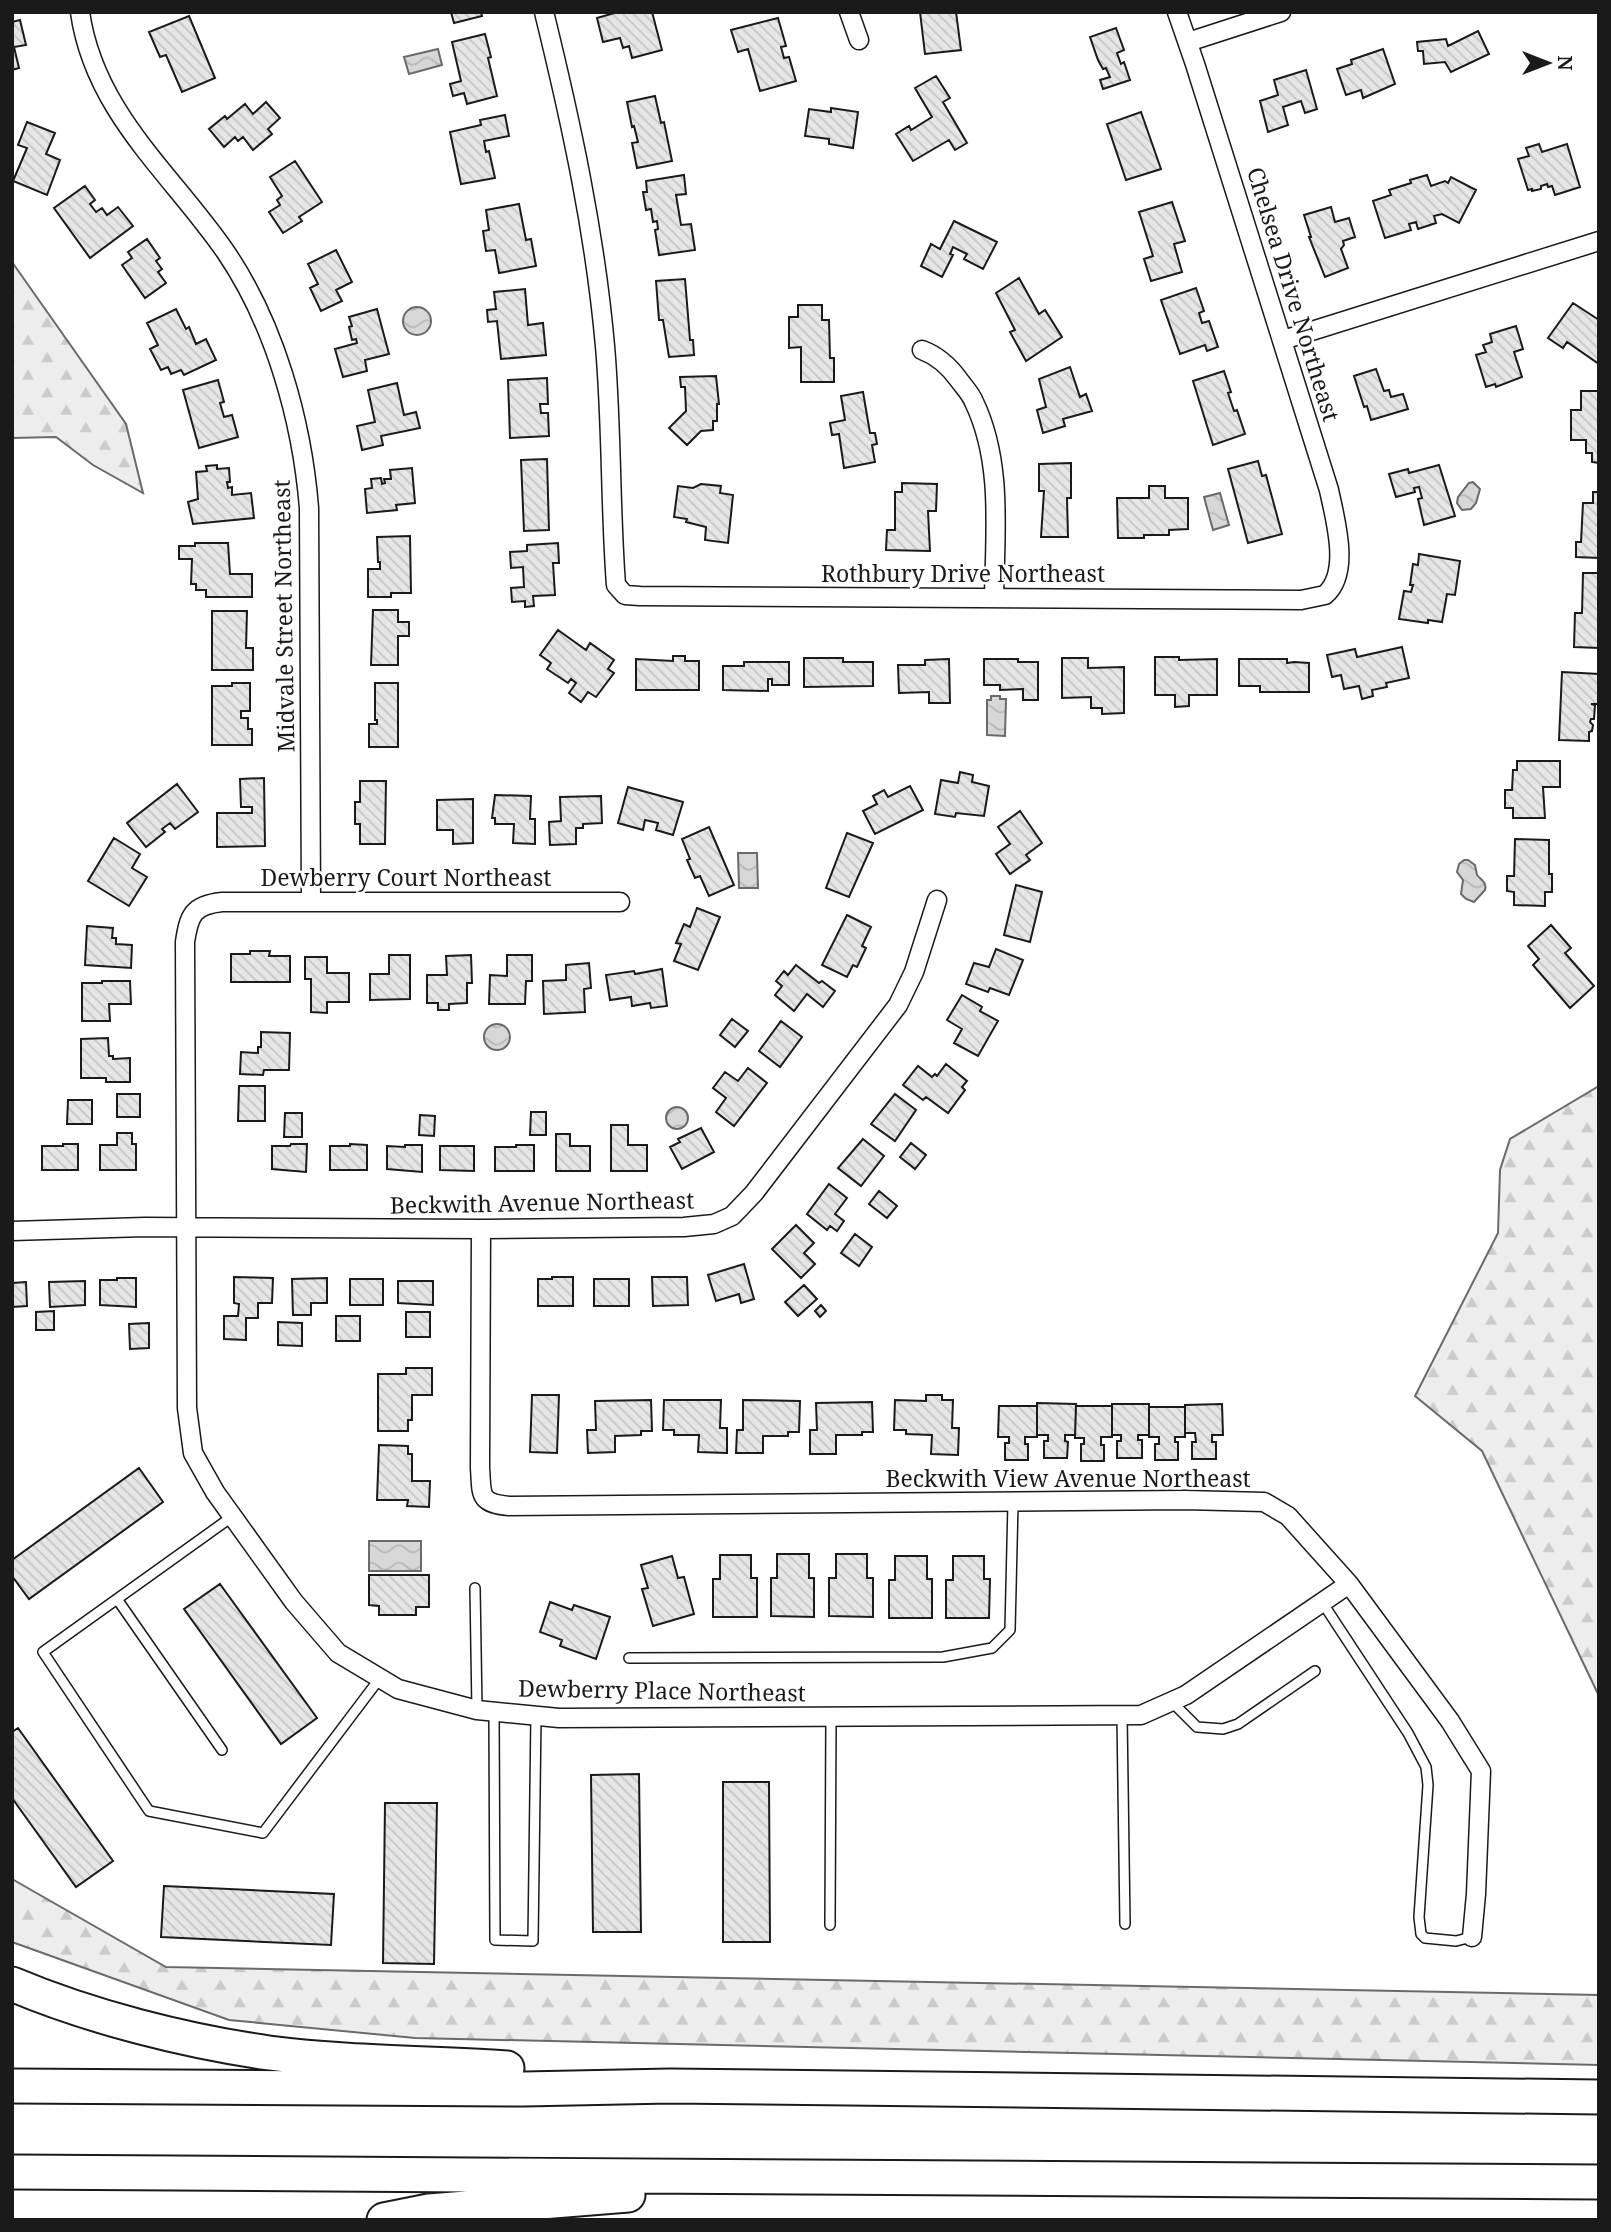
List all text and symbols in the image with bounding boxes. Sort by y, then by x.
north arrow [1513,28,1583,98]
text: N [1552,56,1578,71]
street label: Chelsea Drive Northeast [1240,163,1348,425]
street label: Midvale Street Northeast [265,479,301,753]
street label: Rothbury Drive Northeast [821,557,1105,589]
street label: Dewberry Court Northeast [261,861,551,893]
street label: Beckwith Avenue Northeast [390,1183,694,1221]
street label: Beckwith View Avenue Northeast [885,1462,1251,1494]
street label: Dewberry Place Northeast [518,1671,806,1709]

